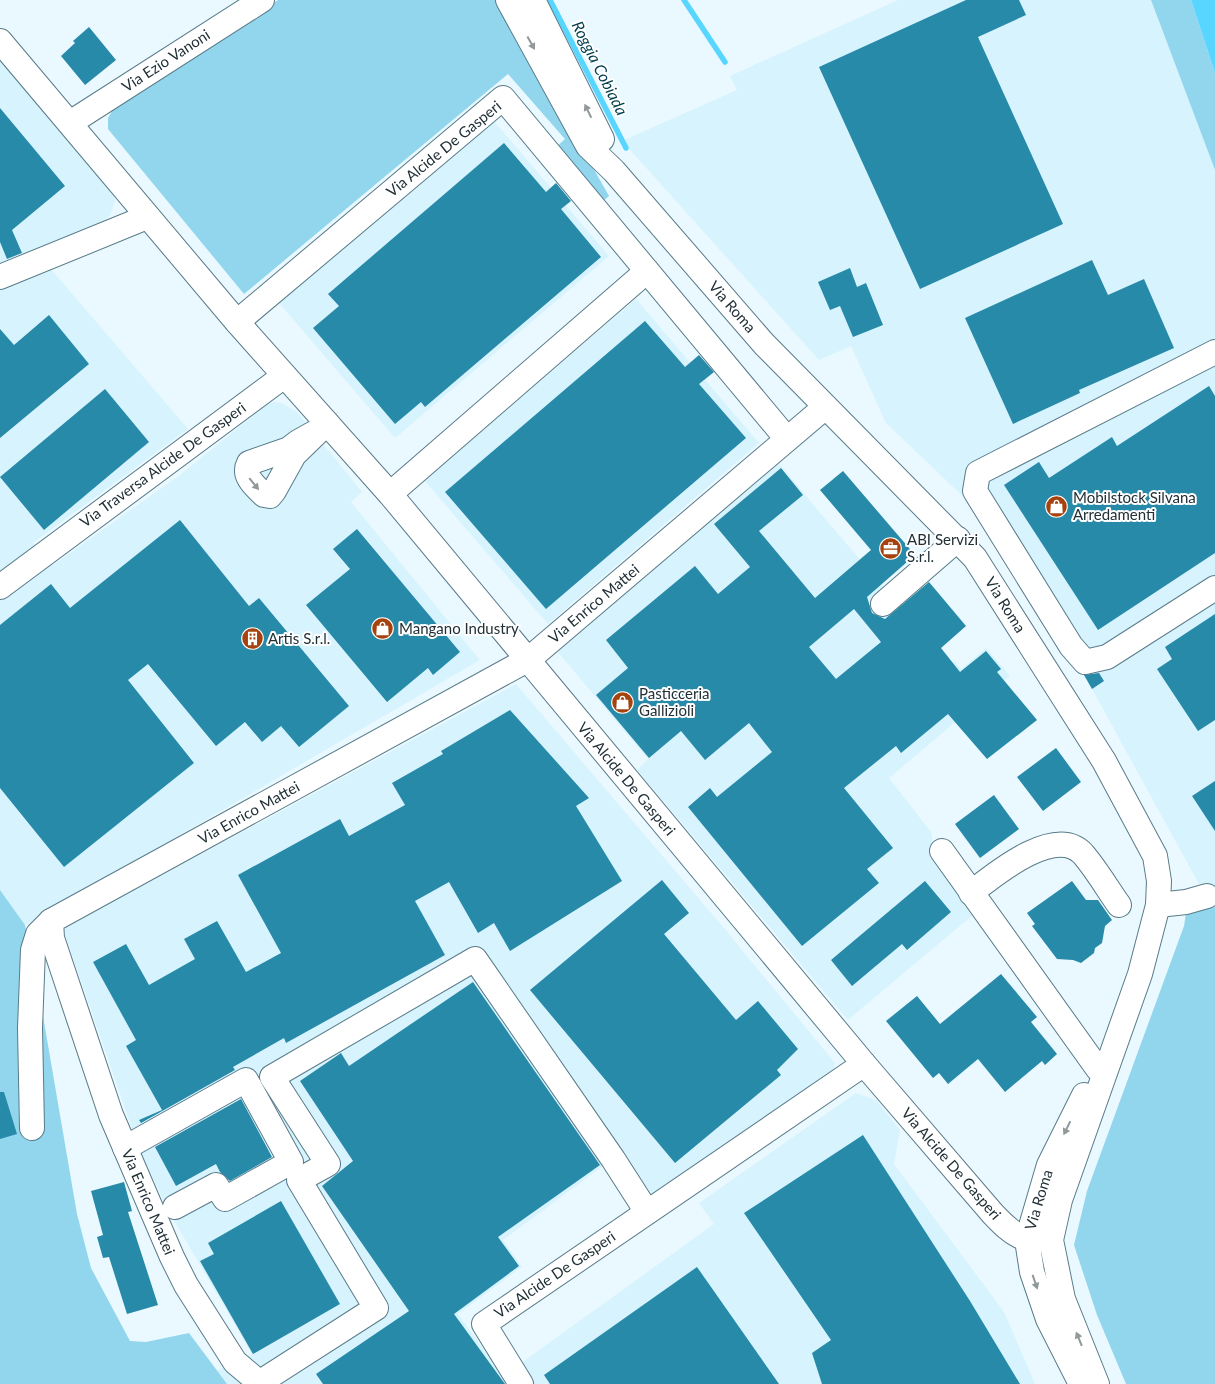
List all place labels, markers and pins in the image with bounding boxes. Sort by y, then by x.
place label: Mobilstock Silvana Arredamenti [1073,488,1196,523]
shop icon: Mobilstock Silvana Arredamenti [1045,495,1069,519]
place label: ABI Servizi S.r.l. [907,530,978,565]
office icon: ABI Servizi S.r.l. [879,537,903,561]
shop icon: Mangano Industry [371,617,395,641]
place label: Mangano Industry [399,619,519,637]
building icon: Artis S.r.l. [240,627,264,651]
place label: Artis S.r.l. [268,629,330,647]
place label: Pasticceria Gallizioli [639,684,709,719]
shop icon: Pasticceria Gallizioli [611,691,635,715]

